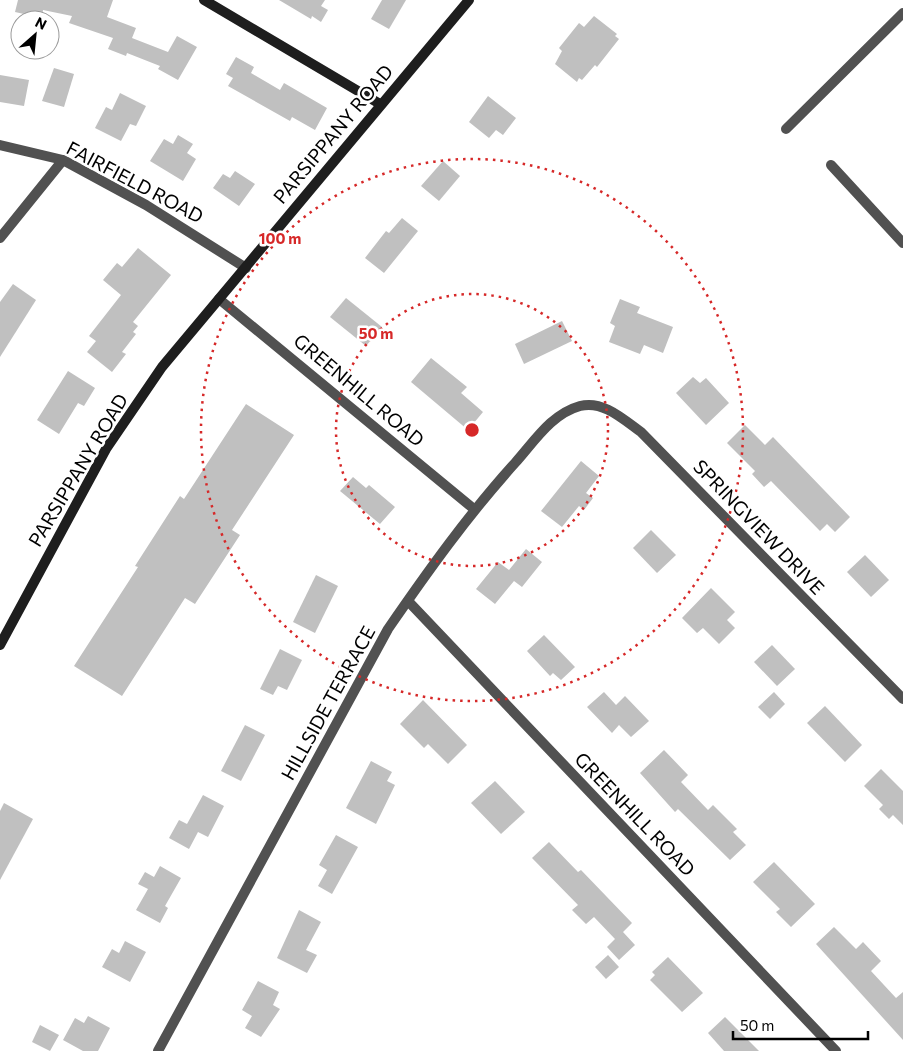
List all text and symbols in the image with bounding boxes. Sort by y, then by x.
north arrow [10,10,60,60]
text: N [33,13,50,33]
street label: PARSIPPANY ROAD [268,60,397,208]
street label: FAIRFIELD ROAD [63,136,208,227]
text: 100 m [259,229,301,247]
text: 50 m [359,324,393,342]
street label: GREENHILL ROAD [290,328,429,451]
street label: PARSIPPANY ROAD [23,389,132,550]
centre of rings [463,421,481,439]
street label: SPRINGVIEW DRIVE [689,455,830,599]
street label: HILLSIDE TERRACE [276,622,379,784]
street label: GREENHILL ROAD [570,747,700,880]
scale bar [733,1008,868,1040]
text: 50 m [740,1016,774,1034]

